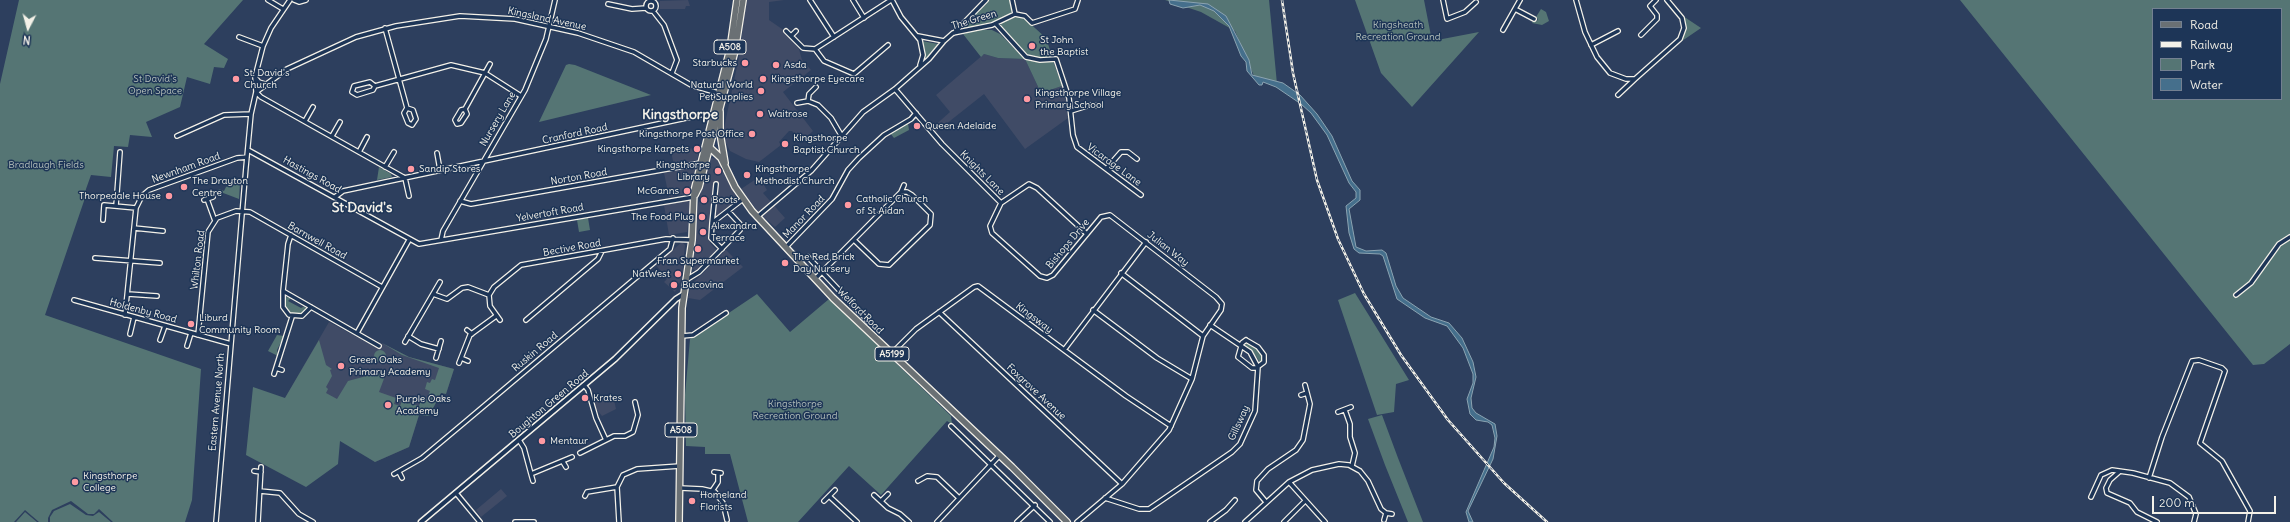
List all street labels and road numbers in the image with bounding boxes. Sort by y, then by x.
street label: Kingsland Avenue [507,5,587,33]
street label: The Green [950,7,998,33]
road number: A508 [714,40,746,54]
street label: Nursery Lane [478,90,518,148]
street label: Cranford Road [541,121,609,147]
street label: Vicarage Lane [1084,141,1144,189]
street label: Knights Lane [957,148,1007,198]
street label: Newnham Road [150,150,222,186]
street label: Hastings Road [281,154,343,196]
street label: Norton Road [550,166,608,188]
street label: Manor Road [781,193,827,241]
street label: Yelvertoft Road [515,201,585,225]
street label: Bishops Drive [1044,217,1092,271]
street label: Barnwell Road [285,220,349,262]
street label: Julian Way [1145,229,1191,269]
street label: Whilton Road [188,230,208,290]
street label: Bective Road [542,237,602,259]
street label: Welford Road [834,285,886,337]
street label: Holdenby Road [108,296,178,326]
street label: Kingsway [1013,300,1055,336]
street label: Ruskin Road [510,330,560,374]
road number: A5199 [875,347,909,361]
street label: Eastern Avenue North [207,352,227,452]
street label: Foxgrove Avenue [1004,361,1068,423]
street label: Boughton Green Road [507,367,591,441]
street label: Gillsway [1226,403,1252,443]
road number: A508 [665,423,697,437]

